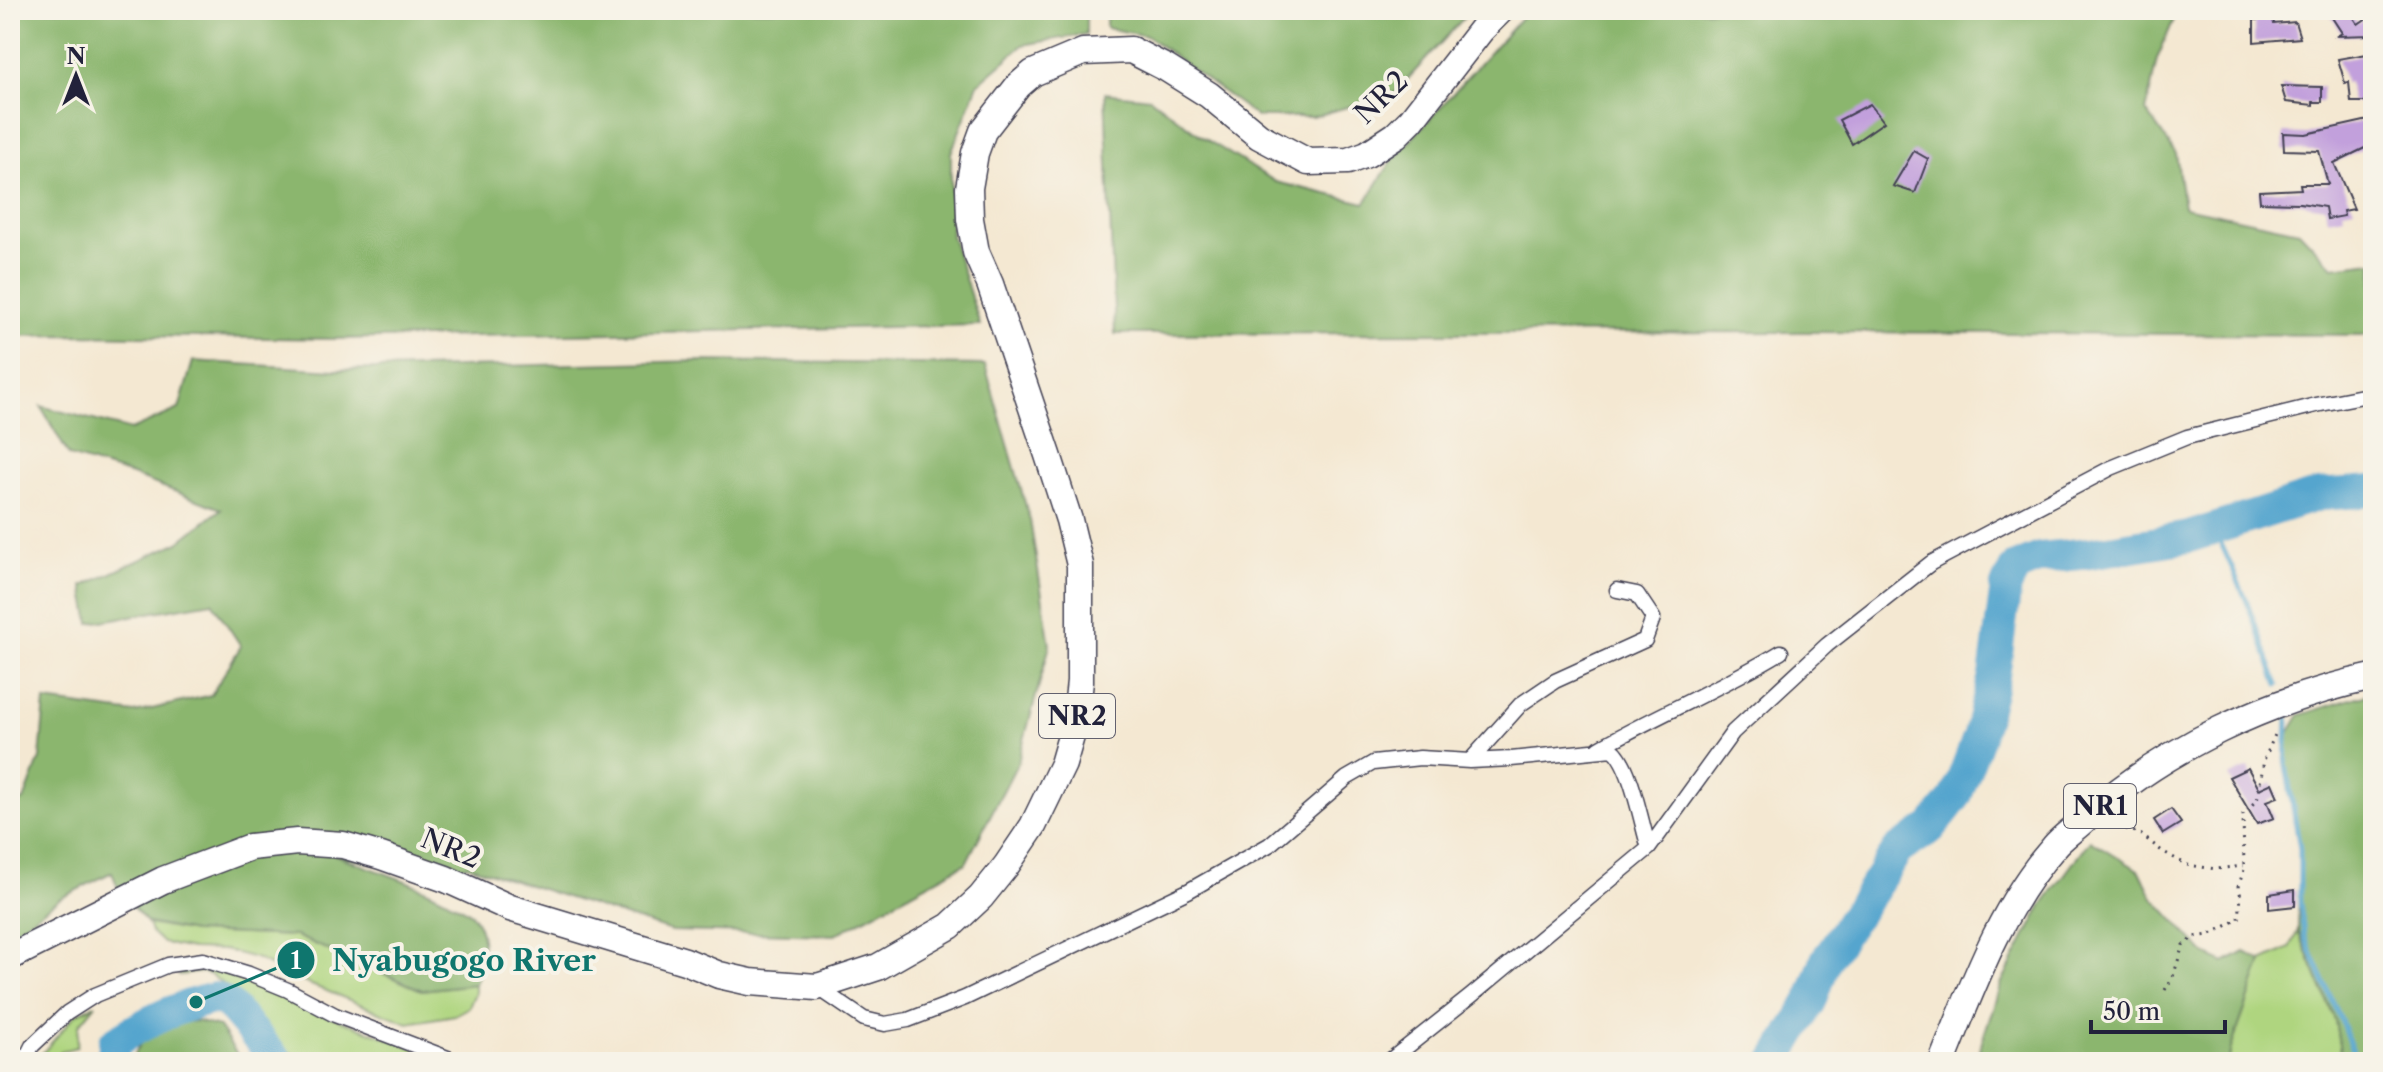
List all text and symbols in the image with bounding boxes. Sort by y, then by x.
north arrow [36,36,116,116]
text: N [66,43,86,70]
street label: NR2 [1347,64,1415,130]
road number: NR2 [1039,694,1115,738]
road number: NR1 [2064,784,2136,828]
street label: NR2 [416,821,486,875]
callout: Nyabugogo River [276,933,612,987]
text: Nyabugogo River [332,942,596,979]
text: 1 [291,946,302,975]
scale bar [2091,984,2225,1034]
text: 50 m [2103,997,2160,1026]

